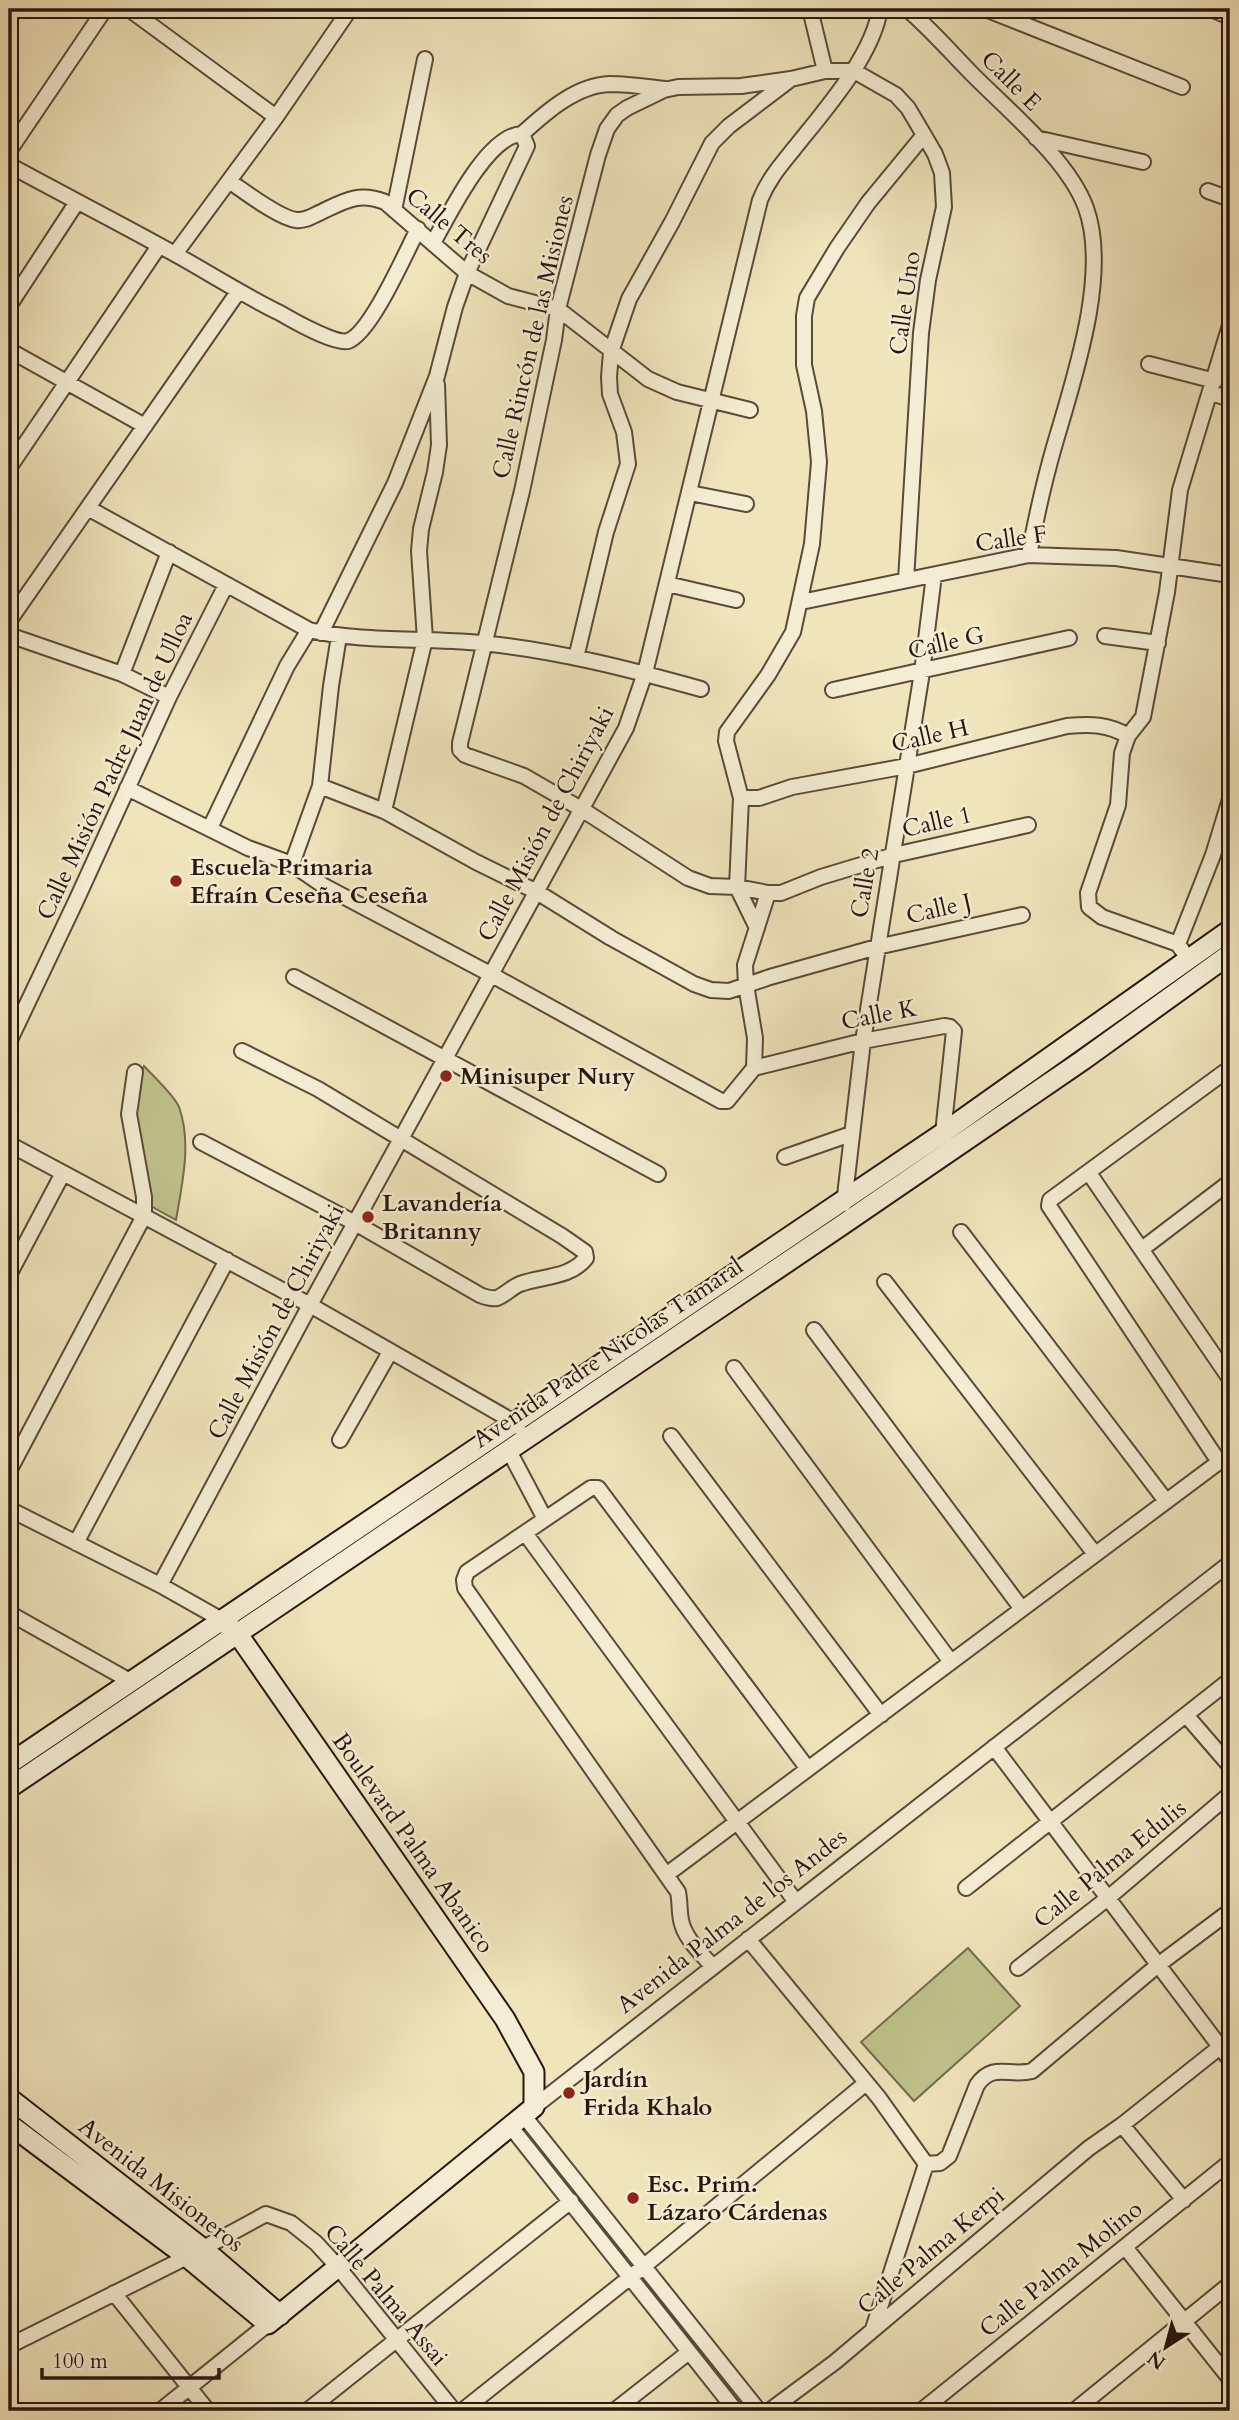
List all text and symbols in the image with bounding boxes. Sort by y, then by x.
street label: Calle E [973,43,1049,119]
street label: Calle Tres [399,180,499,272]
street label: Calle Rincón de las Misiones [484,192,582,482]
street label: Calle Uno [881,249,929,357]
street label: Calle F [973,518,1049,560]
street label: Calle Misión Padre Juan de Ulloa [29,606,201,925]
street label: Calle G [905,618,987,668]
street label: Calle Misión de Chiriyaki [470,700,622,947]
street label: Calle H [888,711,972,761]
street label: Calle 1 [899,798,975,846]
street label: Calle 2 [843,845,887,921]
place label: Escuela Primaria Efraín Ceseña Ceseña [190,851,428,912]
marker: Escuela Primaria Efraín Ceseña Ceseña [168,873,184,889]
street label: Calle J [903,885,975,933]
street label: Calle K [838,992,920,1038]
place label: Minisuper Nury [460,1060,635,1093]
marker: Minisuper Nury [438,1068,454,1084]
place label: Lavandería Britanny [382,1187,502,1248]
street label: Calle Misión de Chiriyaki [200,1198,352,1445]
marker: Lavandería Britanny [360,1209,376,1225]
street label: Avenida Padre Nicolas Tamaral [466,1250,750,1456]
street label: Boulevard Palma Abanico [324,1726,502,1960]
street label: Calle Palma Edulis [1027,1792,1193,1936]
street label: Avenida Palma de los Andes [610,1821,854,2021]
place label: Jardín Frida Khalo [580,2063,712,2124]
marker: Jardín Frida Khalo [561,2085,577,2101]
street label: Avenida Misioneros [71,2110,251,2260]
place label: Esc. Prim. Lázaro Cárdenas [647,2168,828,2229]
street label: Calle Palma Kerpi [850,2179,1012,2322]
marker: Esc. Prim. Lázaro Cárdenas [625,2190,641,2206]
street label: Calle Palma Molino [972,2193,1150,2345]
street label: Calle Palma Assai [317,2217,455,2373]
north arrow [1130,2312,1200,2382]
scale bar [42,2336,219,2380]
text: N [1142,2344,1171,2375]
text: 100 m [52,2347,108,2376]

